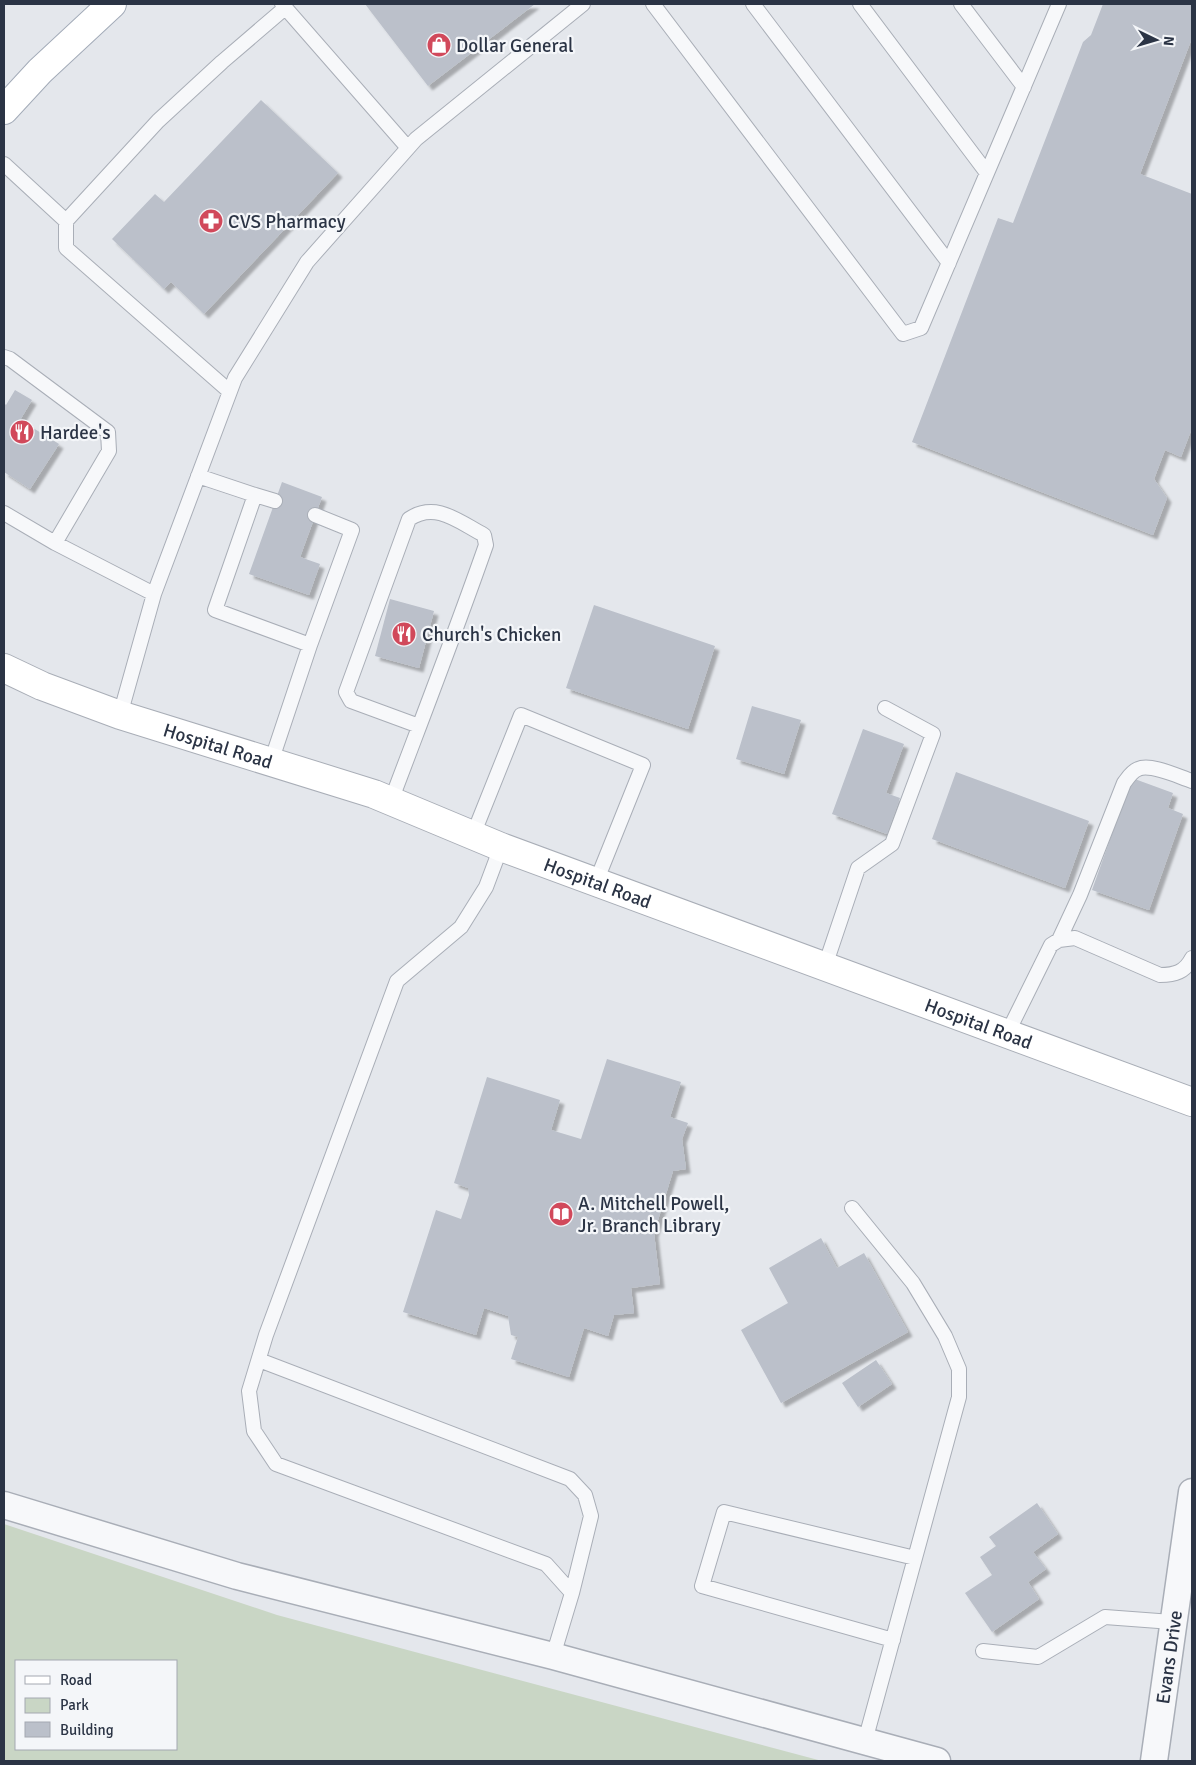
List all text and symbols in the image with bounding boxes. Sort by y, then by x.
north arrow [1131,15,1181,65]
shop icon: Dollar General [426,32,452,58]
place label: Dollar General [456,34,574,58]
text: N [1160,35,1177,47]
pharmacy icon: CVS Pharmacy [198,208,224,234]
place label: CVS Pharmacy [228,210,346,234]
restaurant icon: Hardee's [9,419,35,445]
place label: Hardee's [40,421,111,445]
restaurant icon: Church's Chicken [391,621,417,647]
place label: Church's Chicken [422,623,561,647]
street label: Hospital Road [160,718,275,775]
street label: Hospital Road [540,853,655,914]
street label: Hospital Road [921,993,1035,1055]
place label: A. Mitchell Powell, Jr. Branch Library [578,1192,729,1238]
library icon: A. Mitchell Powell, Jr. Branch Library [548,1201,574,1227]
street label: Evans Drive [1151,1609,1188,1705]
legend [15,1660,178,1750]
text: Road [60,1671,92,1689]
text: Park [60,1696,89,1714]
text: Building [60,1721,114,1739]

